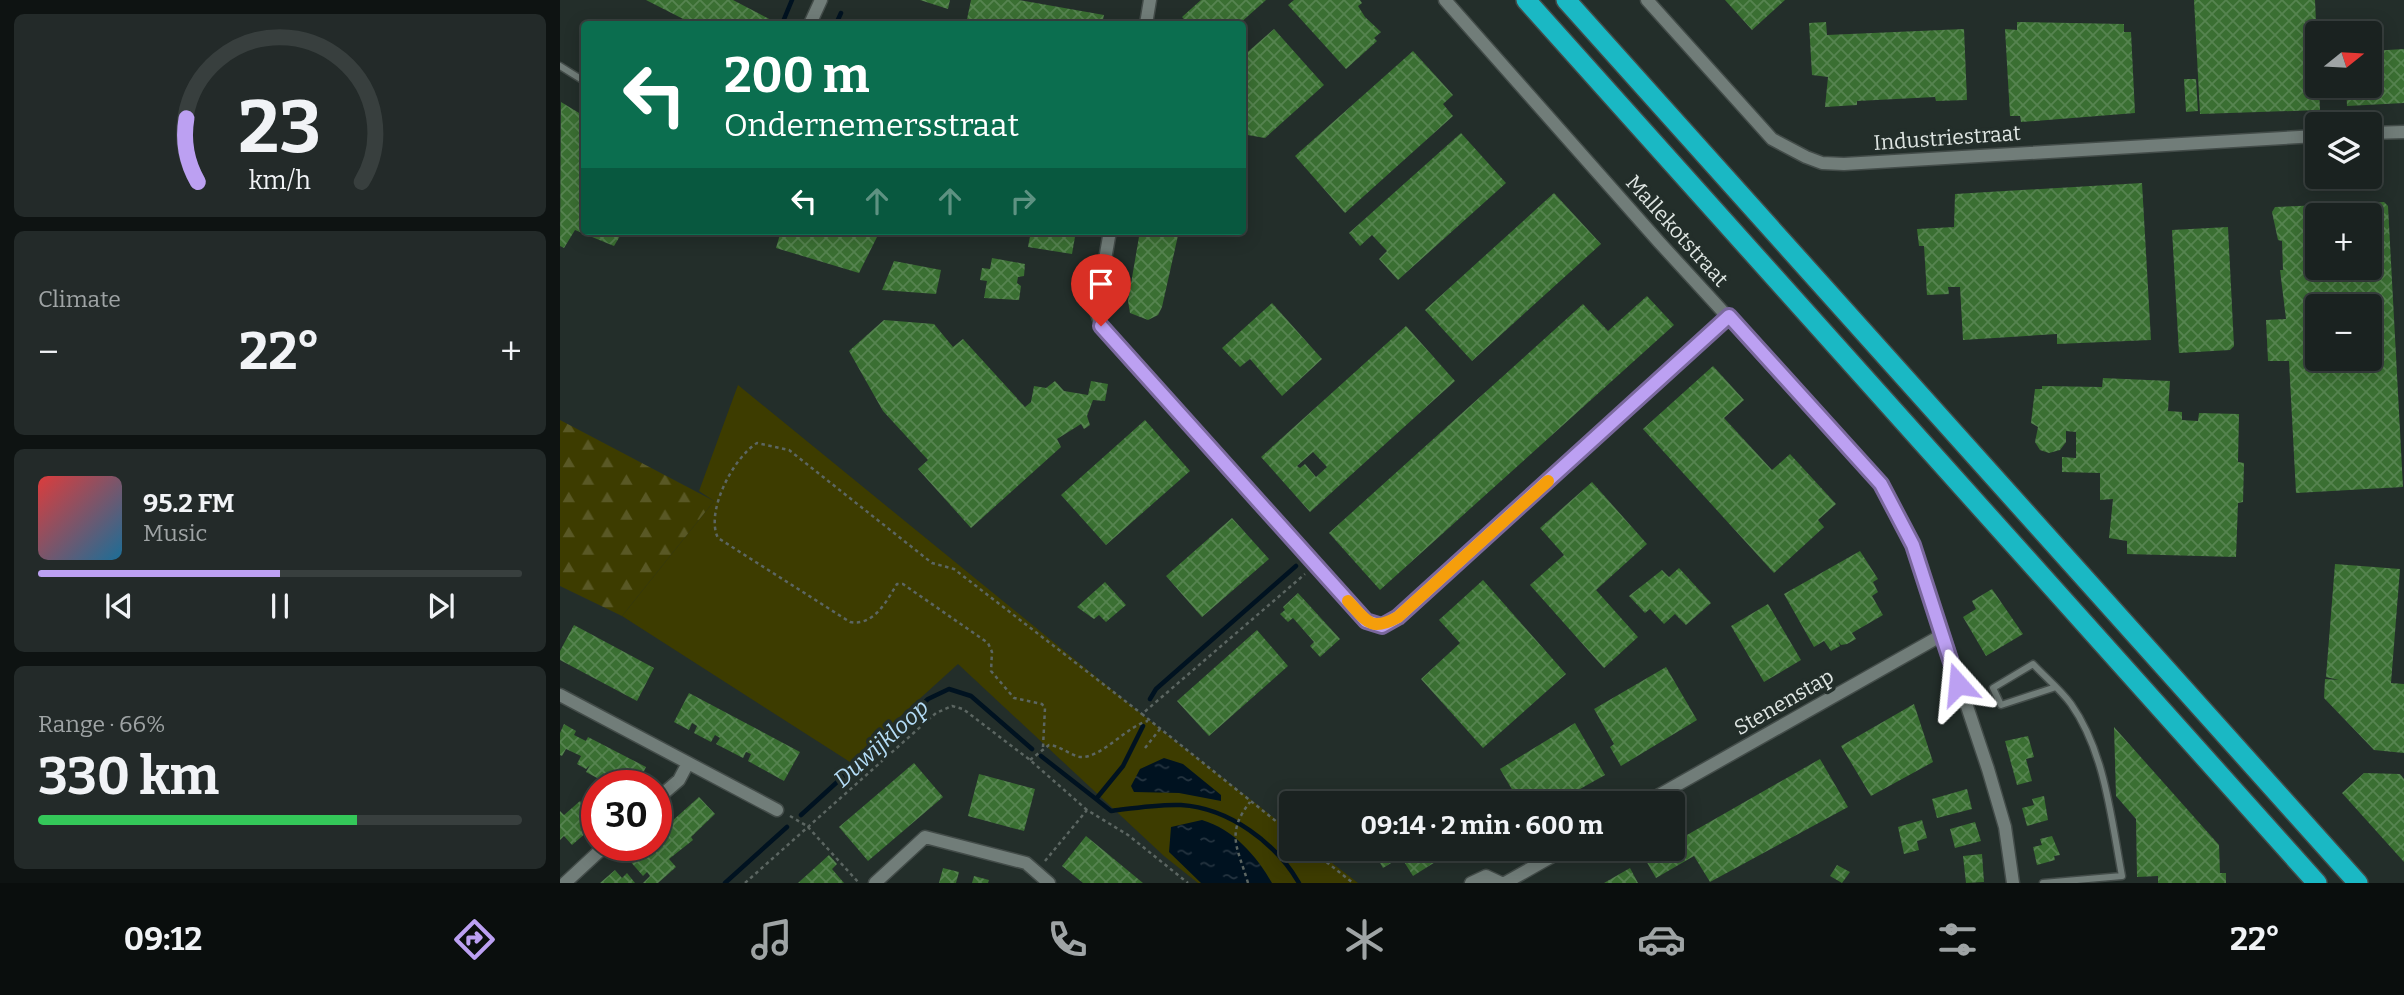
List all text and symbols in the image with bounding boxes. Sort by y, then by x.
north arrow [2305,21,2382,98]
map controls [2305,21,2382,371]
text: 200 m [724,46,869,105]
icon: left [609,49,700,140]
text: 23 [239,84,321,171]
text: Ondernemersstraat [724,106,1019,144]
button: layers [2305,112,2382,189]
street label: Industriestraat [1873,120,2022,156]
text: km/h [249,165,311,195]
street label: Mallekotstraat [1620,170,1734,292]
icon: left [785,182,823,220]
icon: ahead [858,182,896,220]
icon: ahead [931,182,969,220]
icon: right [1004,182,1042,220]
button: + [2305,203,2382,280]
pin [1071,254,1131,326]
icon: arrive [1082,265,1120,303]
text: Climate [38,285,121,313]
button: − [2305,294,2382,371]
text: 22° [239,320,320,383]
text: − [38,329,59,375]
text: + [500,329,522,375]
text: 95.2 FM [143,488,234,519]
text: Music [143,519,207,547]
icon: previous [100,587,138,625]
icon: pause [261,587,299,625]
icon: next [422,587,460,625]
position arrow [1921,647,1995,721]
street label: Stenenstap [1730,663,1838,741]
water label: Duwijkloop [828,693,934,793]
text: Range · 66% [38,710,166,738]
text: 330 km [38,745,219,808]
speed limit sign: 30 [581,770,672,861]
text: 09:14 · 2 min · 600 m [1361,810,1603,841]
icon: directions [450,915,499,964]
icon: music [747,915,796,964]
icon: phone [1043,915,1092,964]
icon: climate [1340,915,1389,964]
icon: car [1637,915,1686,964]
icon: filters [1933,915,1982,964]
text: 09:12 [124,920,202,958]
text: 22° [2230,920,2280,958]

